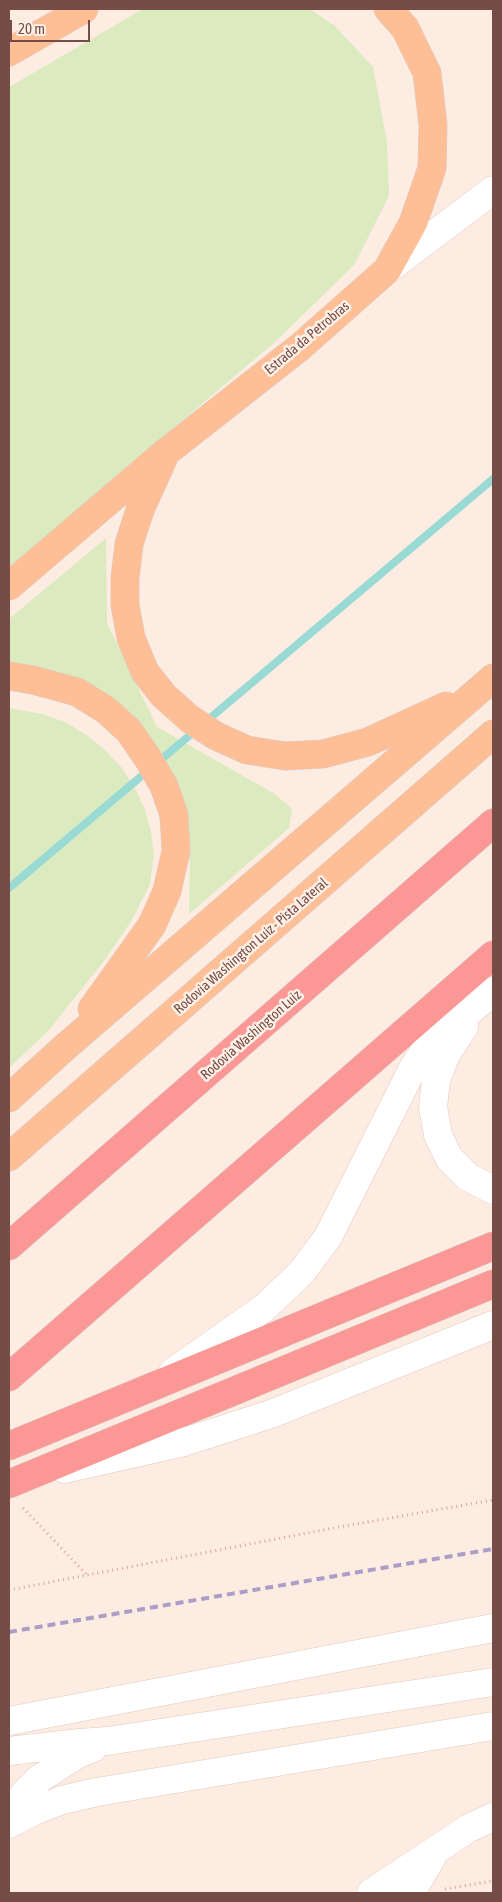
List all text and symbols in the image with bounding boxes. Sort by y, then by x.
scale bar [12,10,92,42]
text: 20 m [18,20,45,37]
street label: Estrada da Petrobras [261,298,353,378]
street label: Rodovia Washington Luiz - Pista Lateral [171,875,331,1017]
street label: Rodovia Washington Luiz [197,987,305,1083]

